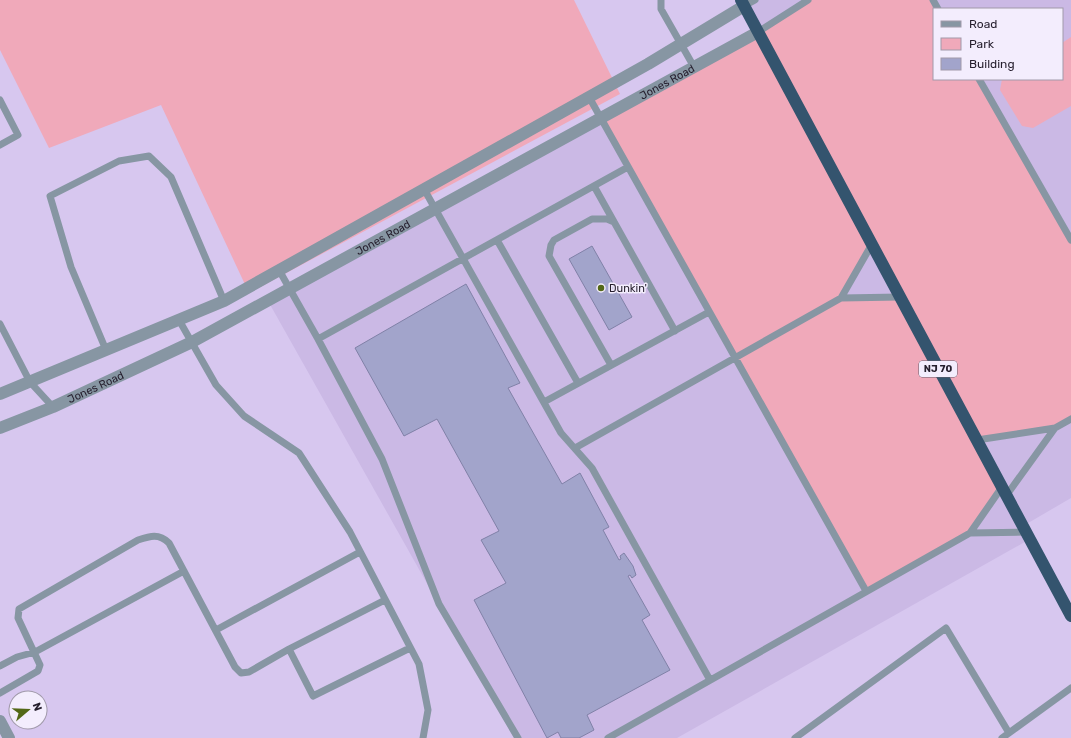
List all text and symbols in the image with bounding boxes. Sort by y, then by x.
legend [933,8,1063,80]
text: Road [969,17,997,31]
text: Park [969,37,995,51]
text: Building [969,57,1015,71]
street label: Jones Road [637,62,697,102]
street label: Jones Road [353,217,412,258]
place label: Dunkin' [609,282,647,295]
marker: Dunkin' [596,283,606,293]
road number: NJ 70 [919,361,957,377]
street label: Jones Road [65,368,126,406]
north arrow [8,690,48,730]
text: N [30,701,44,713]

